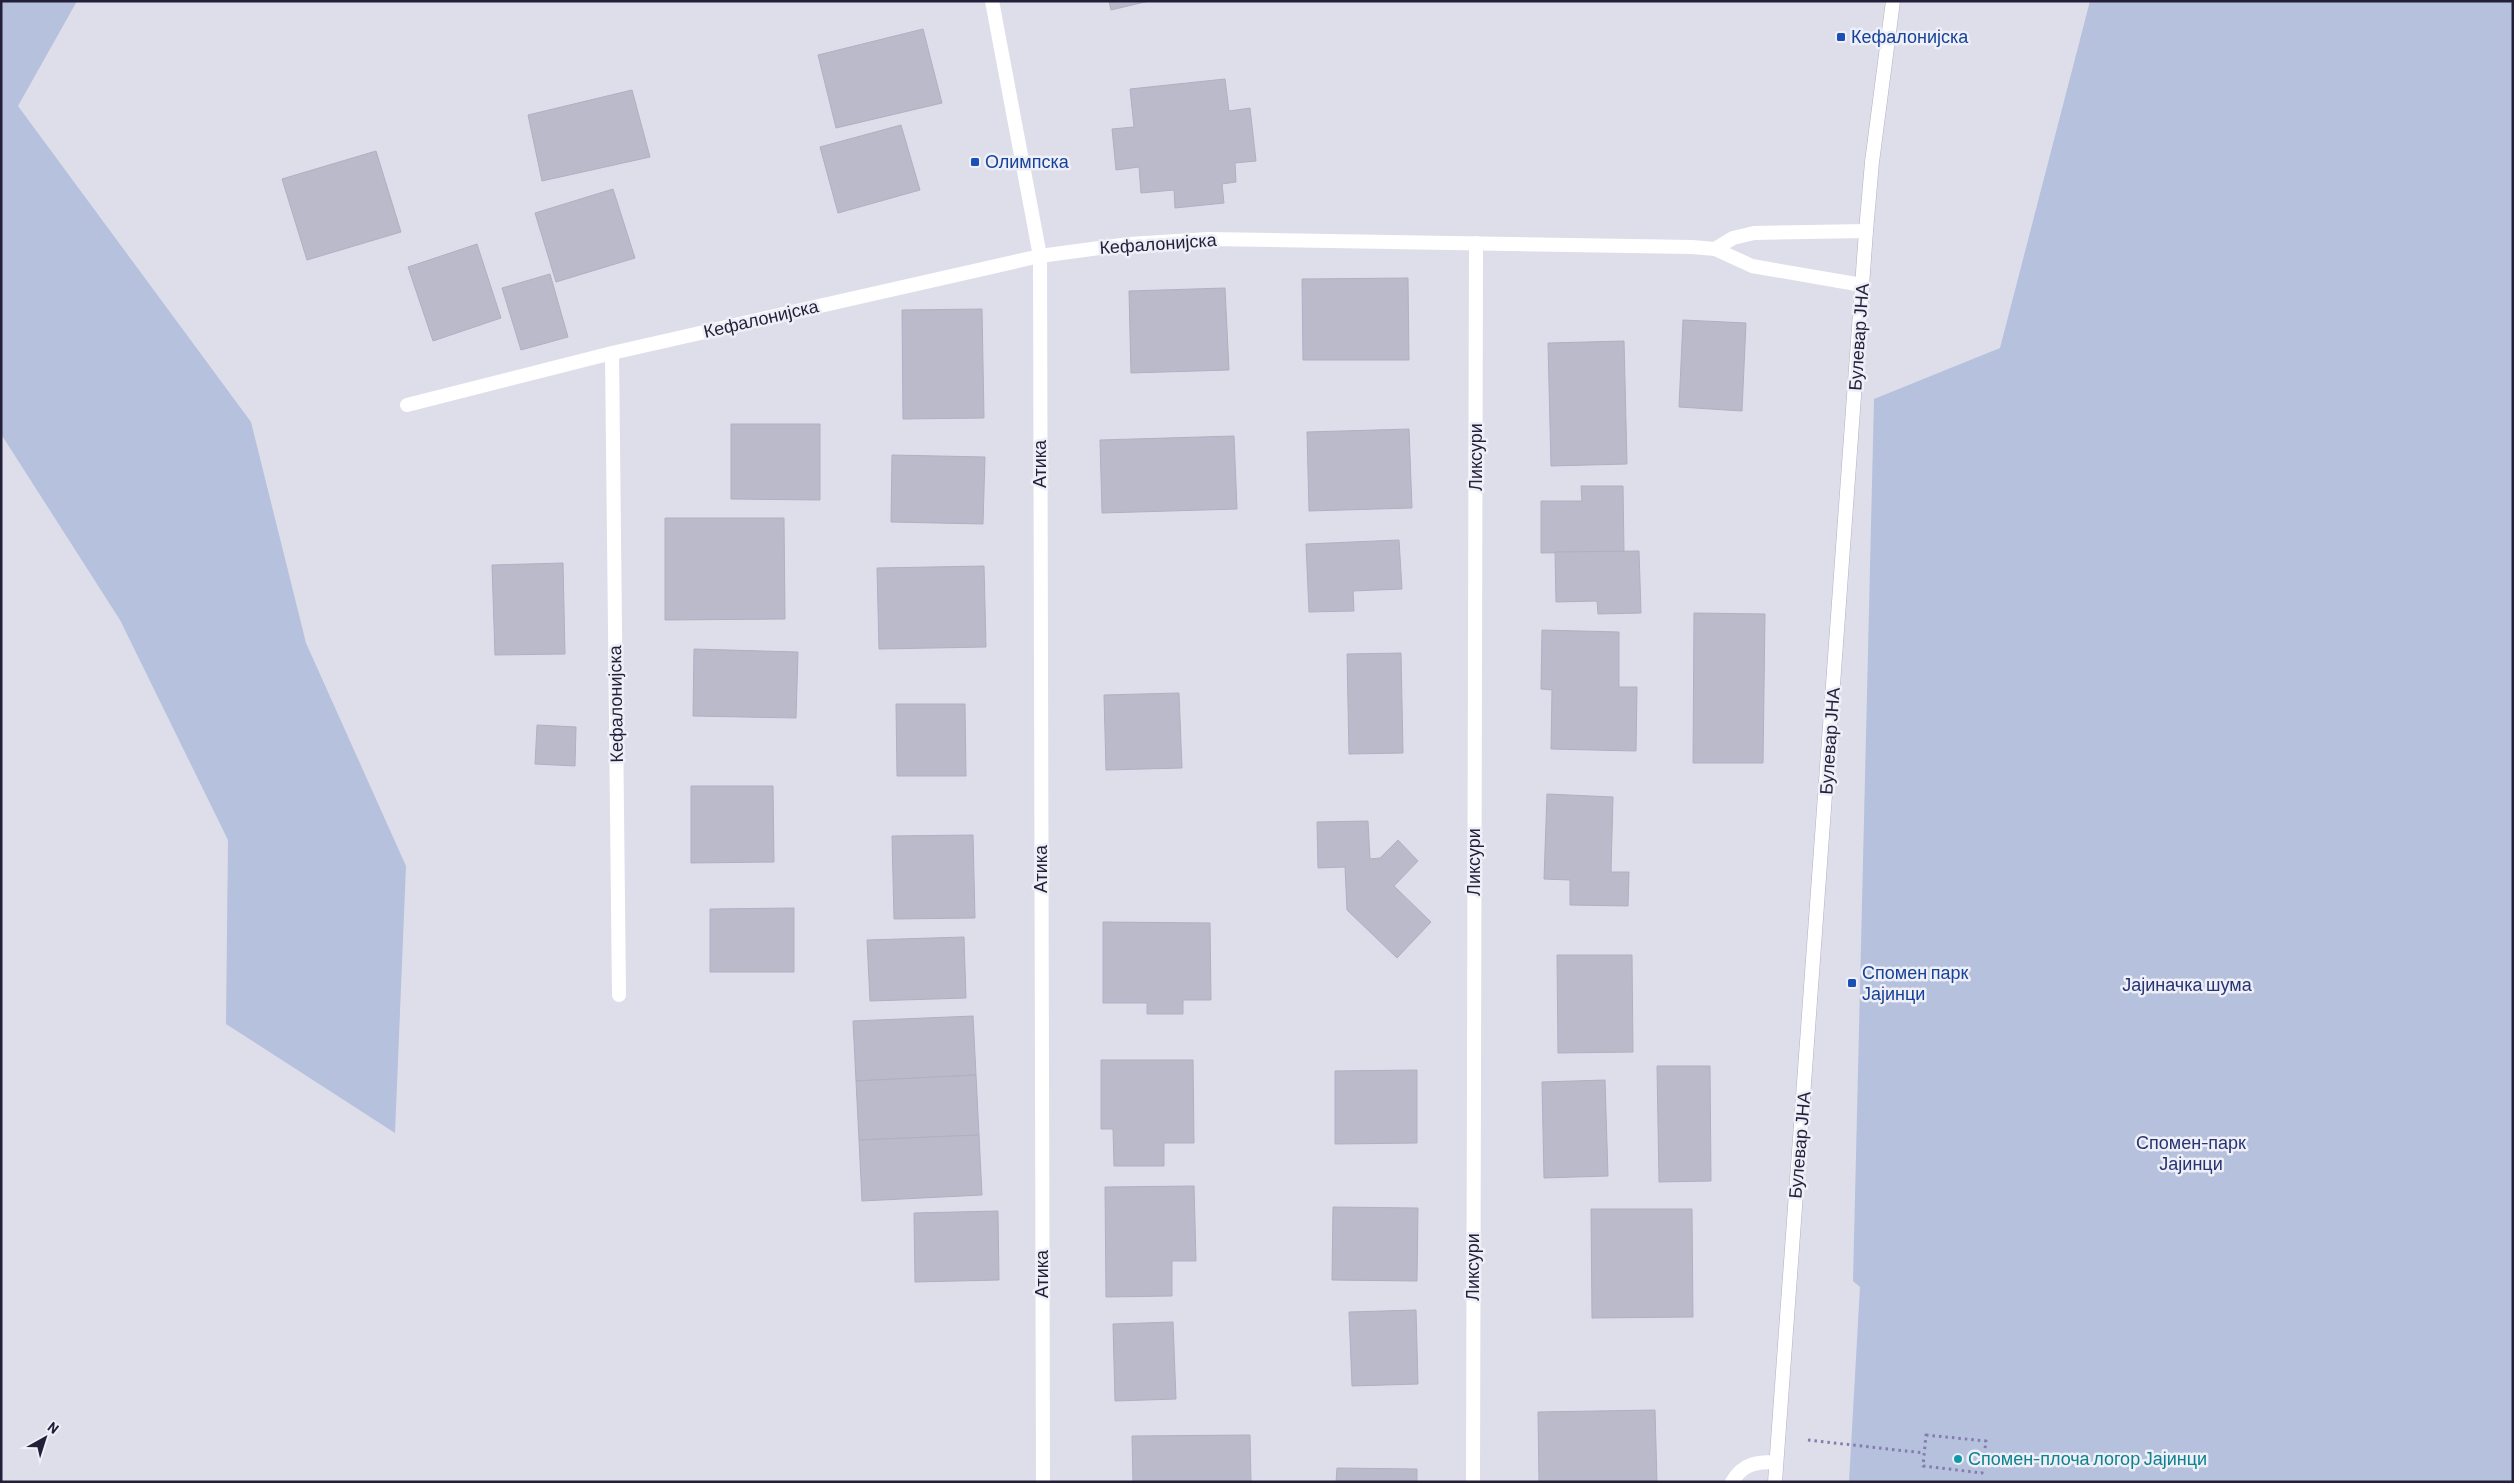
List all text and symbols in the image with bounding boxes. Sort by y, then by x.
place label: Кефалонијска [1851,25,1969,47]
marker: Кефалонијска [1835,31,1847,43]
place label: Олимпска [985,150,1070,172]
marker: Олимпска [969,156,981,168]
street label: Кефалонијска [1099,228,1218,258]
street label: Булевар ЈНА [1843,283,1873,391]
street label: Кефалонијска [701,294,821,342]
street label: Ликсури [1464,423,1486,491]
street label: Атика [1028,439,1050,488]
street label: Кефалонијска [603,644,627,763]
street label: Булевар ЈНА [1814,687,1844,795]
street label: Ликсури [1462,828,1484,896]
street label: Атика [1029,844,1051,893]
place label: Спомен парк Јајинци [1862,961,1968,1004]
park label: Јајиначка шума [2122,973,2253,995]
marker: Спомен парк Јајинци [1846,977,1858,989]
street label: Булевар ЈНА [1783,1090,1815,1199]
park label: Спомен-парк Јајинци [2136,1131,2246,1174]
street label: Ликсури [1461,1233,1483,1301]
street label: Атика [1030,1249,1052,1298]
north arrow [20,1413,70,1463]
text: N [45,1418,62,1437]
place label: Спомен-плоча логор Јајинци [1968,1447,2207,1469]
marker: Спомен-плоча логор Јајинци [1952,1453,1964,1465]

